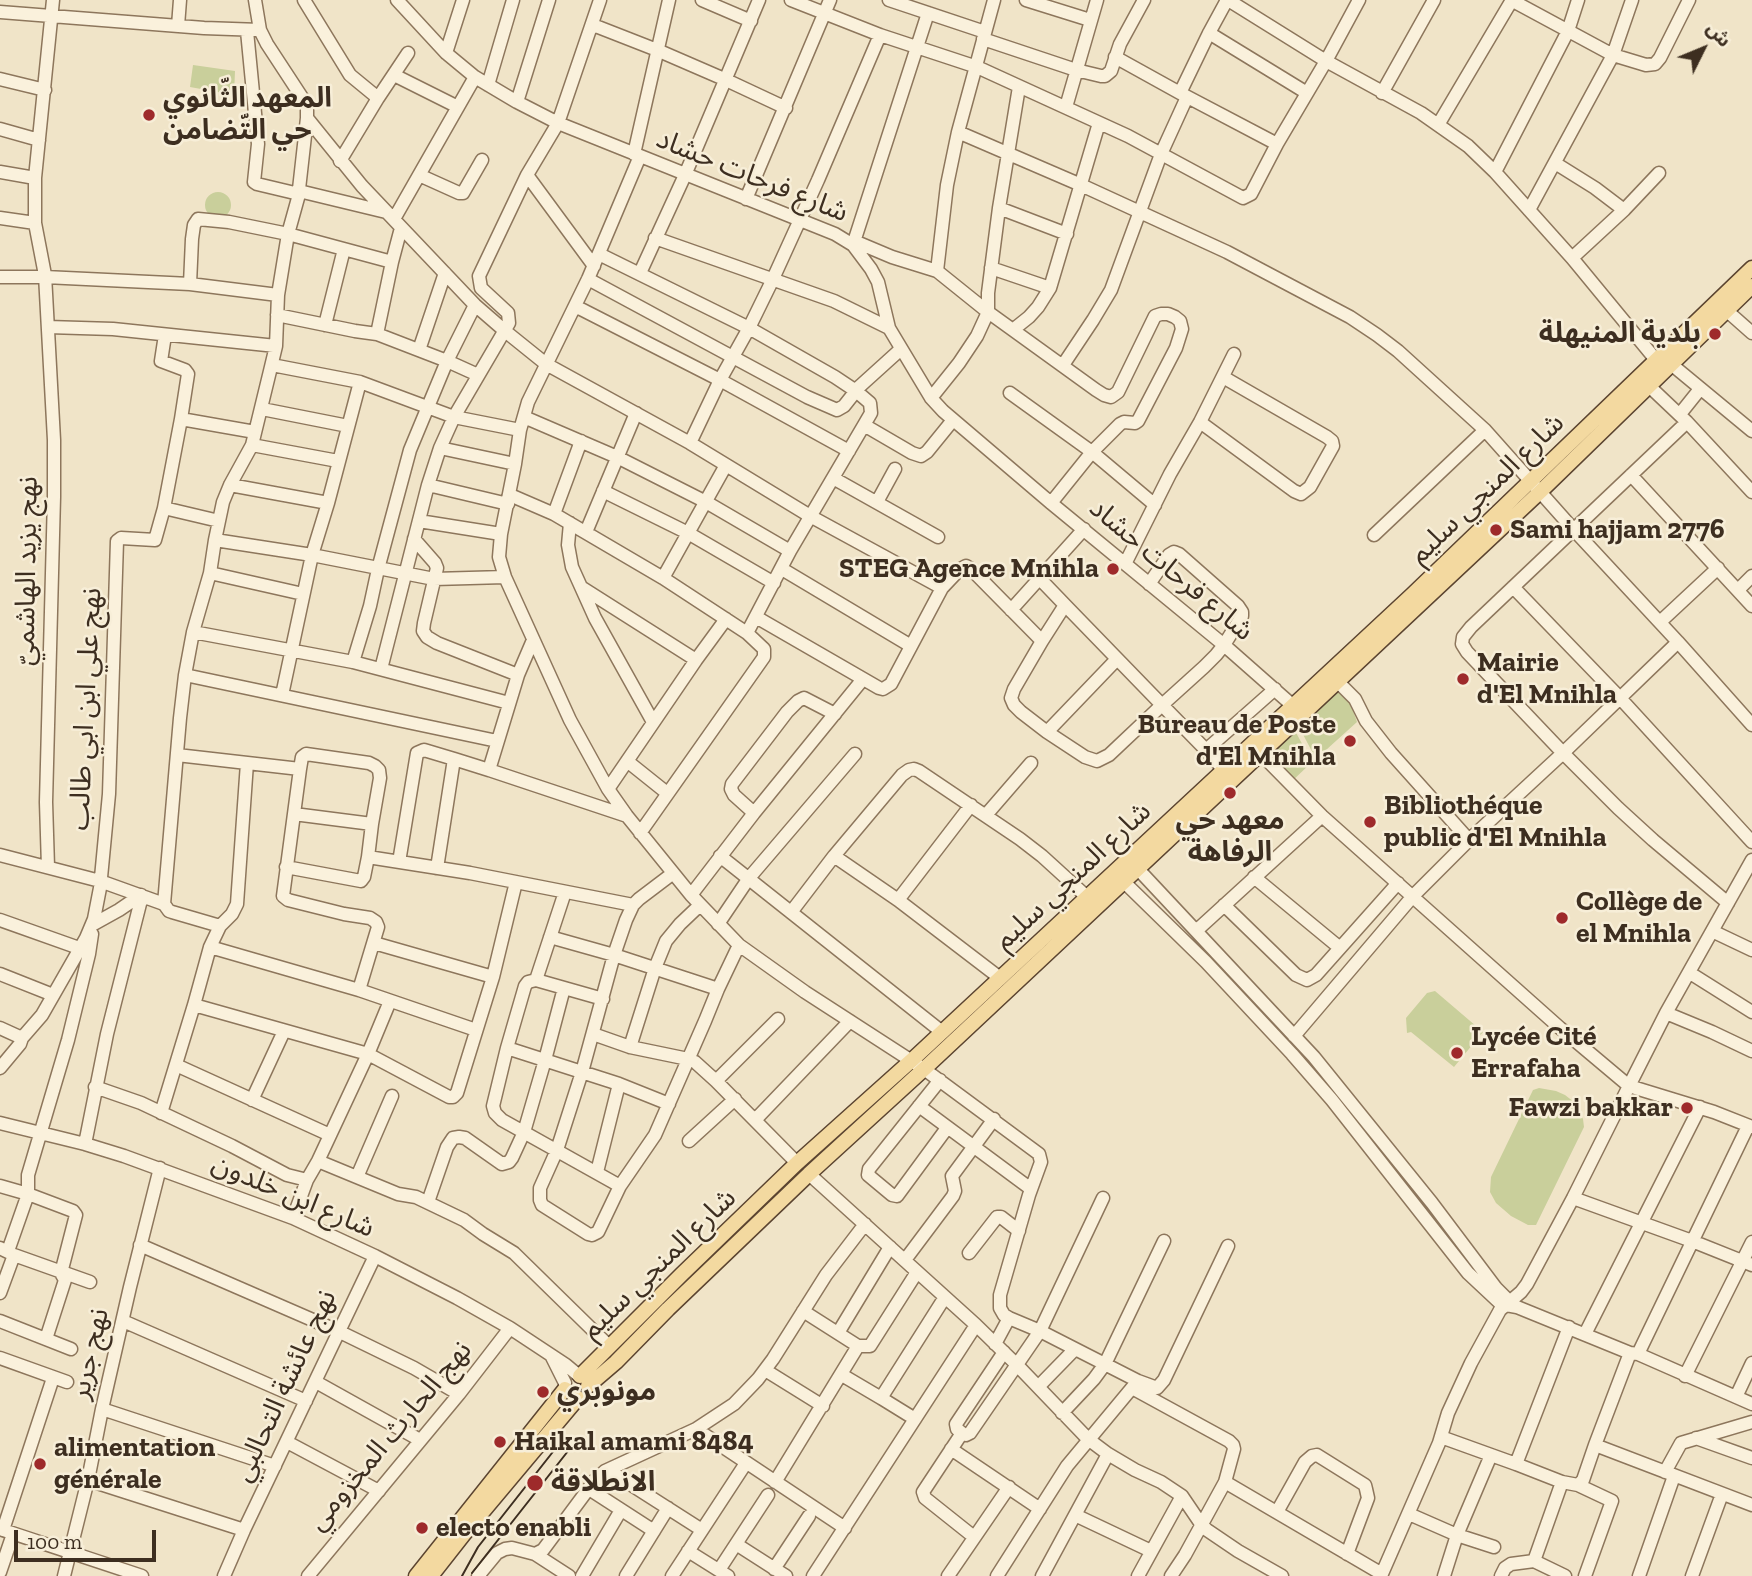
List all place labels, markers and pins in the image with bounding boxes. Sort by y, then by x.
place label: المعهد الثّانوي حي التّضامن [163,82,332,148]
marker: المعهد الثّانوي حي التّضامن [141,107,157,123]
place label: بلدية المنيهلة [1539,317,1701,351]
marker: بلدية المنيهلة [1707,326,1723,342]
place label: Sami hajjam 2776 [1510,513,1725,547]
marker: Sami hajjam 2776 [1488,522,1504,538]
place label: STEG Agence Mnihla [839,552,1099,586]
marker: STEG Agence Mnihla [1105,561,1121,577]
place label: Mairie d'El Mnihla [1477,646,1617,712]
marker: Mairie d'El Mnihla [1455,671,1471,687]
place label: Bureau de Poste d'El Mnihla [1137,708,1336,774]
marker: Bureau de Poste d'El Mnihla [1342,733,1358,749]
marker: معهد حي الرفاهة [1222,785,1238,801]
place label: Bibliothéque public d'El Mnihla [1384,789,1607,855]
place label: معهد حي الرفاهة [1176,804,1284,870]
marker: Bibliothéque public d'El Mnihla [1362,814,1378,830]
place label: Collège de el Mnihla [1576,885,1702,951]
marker: Collège de el Mnihla [1554,910,1570,926]
place label: Lycée Cité Errafaha [1471,1020,1596,1086]
marker: Lycée Cité Errafaha [1449,1045,1465,1061]
place label: Fawzi bakkar [1508,1091,1673,1125]
marker: Fawzi bakkar [1679,1100,1695,1116]
place label: مونوبري [557,1375,656,1409]
marker: مونوبري [535,1384,551,1400]
place label: Haikal amami 8484 [514,1425,754,1459]
place label: alimentation générale [54,1431,215,1497]
marker: Haikal amami 8484 [492,1434,508,1450]
marker: alimentation générale [32,1456,48,1472]
place label: الانطلاقة [551,1466,655,1500]
marker: الانطلاقة [525,1473,545,1493]
place label: electo enabli [436,1511,591,1545]
marker: electo enabli [414,1520,430,1536]

